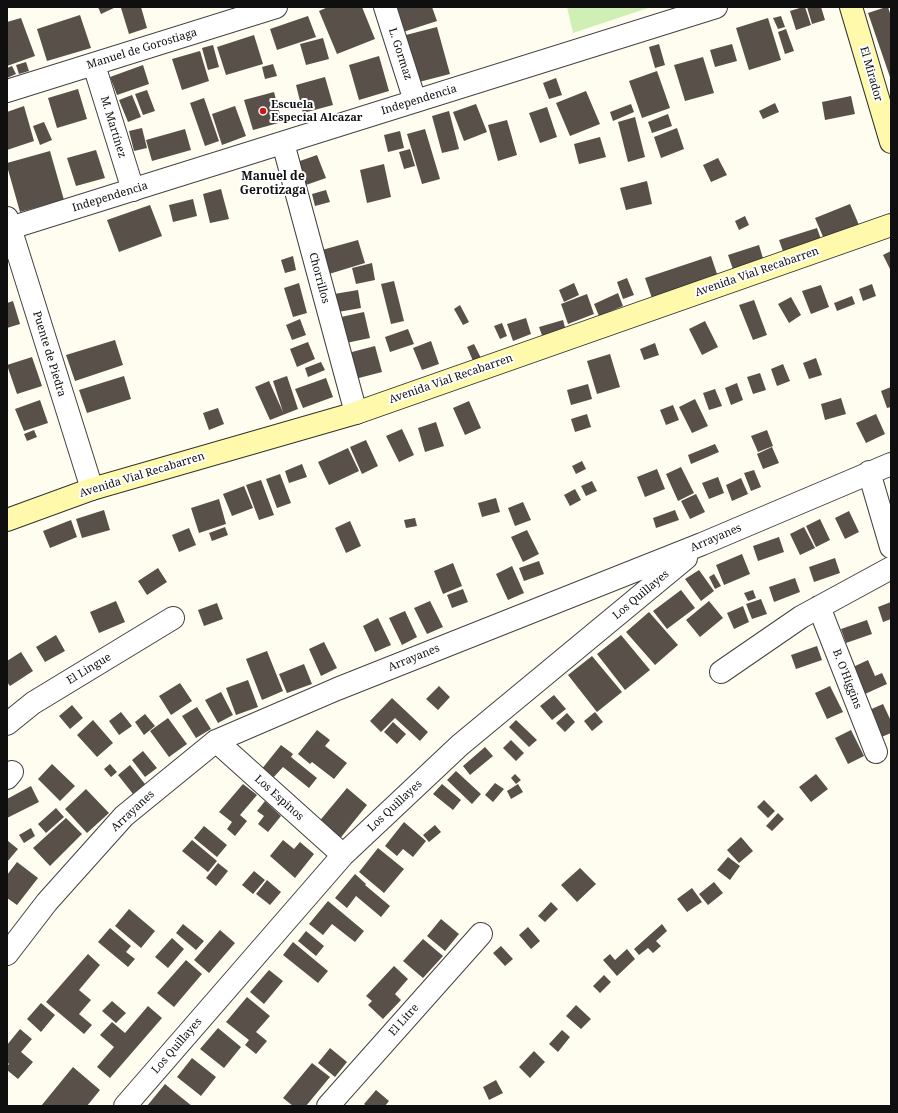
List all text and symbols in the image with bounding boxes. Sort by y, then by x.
street label: Manuel de Gorostiaga [85,26,199,72]
street label: L. Gormaz [385,26,415,82]
street label: El Mirador [857,45,885,103]
street label: Independencia [380,82,458,118]
street label: M. Martínez [97,95,129,159]
place label: Escuela Especial Alcazar [271,98,363,124]
marker: Escuela Especial Alcazar [258,106,268,116]
district label: Manuel de Gerotizaga [240,170,306,198]
street label: Independencia [71,179,149,215]
street label: Avenida Vial Recabarren [693,245,821,299]
street label: Chorrillos [306,251,332,305]
street label: Puente de Piedra [30,310,68,398]
street label: Avenida Vial Recabarren [387,352,515,406]
street label: Avenida Vial Recabarren [78,450,206,500]
street label: Arrayanes [688,521,744,555]
street label: Los Quillayes [610,568,672,622]
street label: Arrayanes [386,642,442,674]
street label: B. O'Higgins [830,647,864,711]
street label: El Lingue [64,651,114,687]
street label: Los Espinos [252,773,306,823]
street label: Los Quillayes [365,777,425,835]
street label: Arrayanes [109,788,157,834]
street label: El Litre [386,1001,422,1039]
street label: Los Quillayes [149,1015,205,1077]

